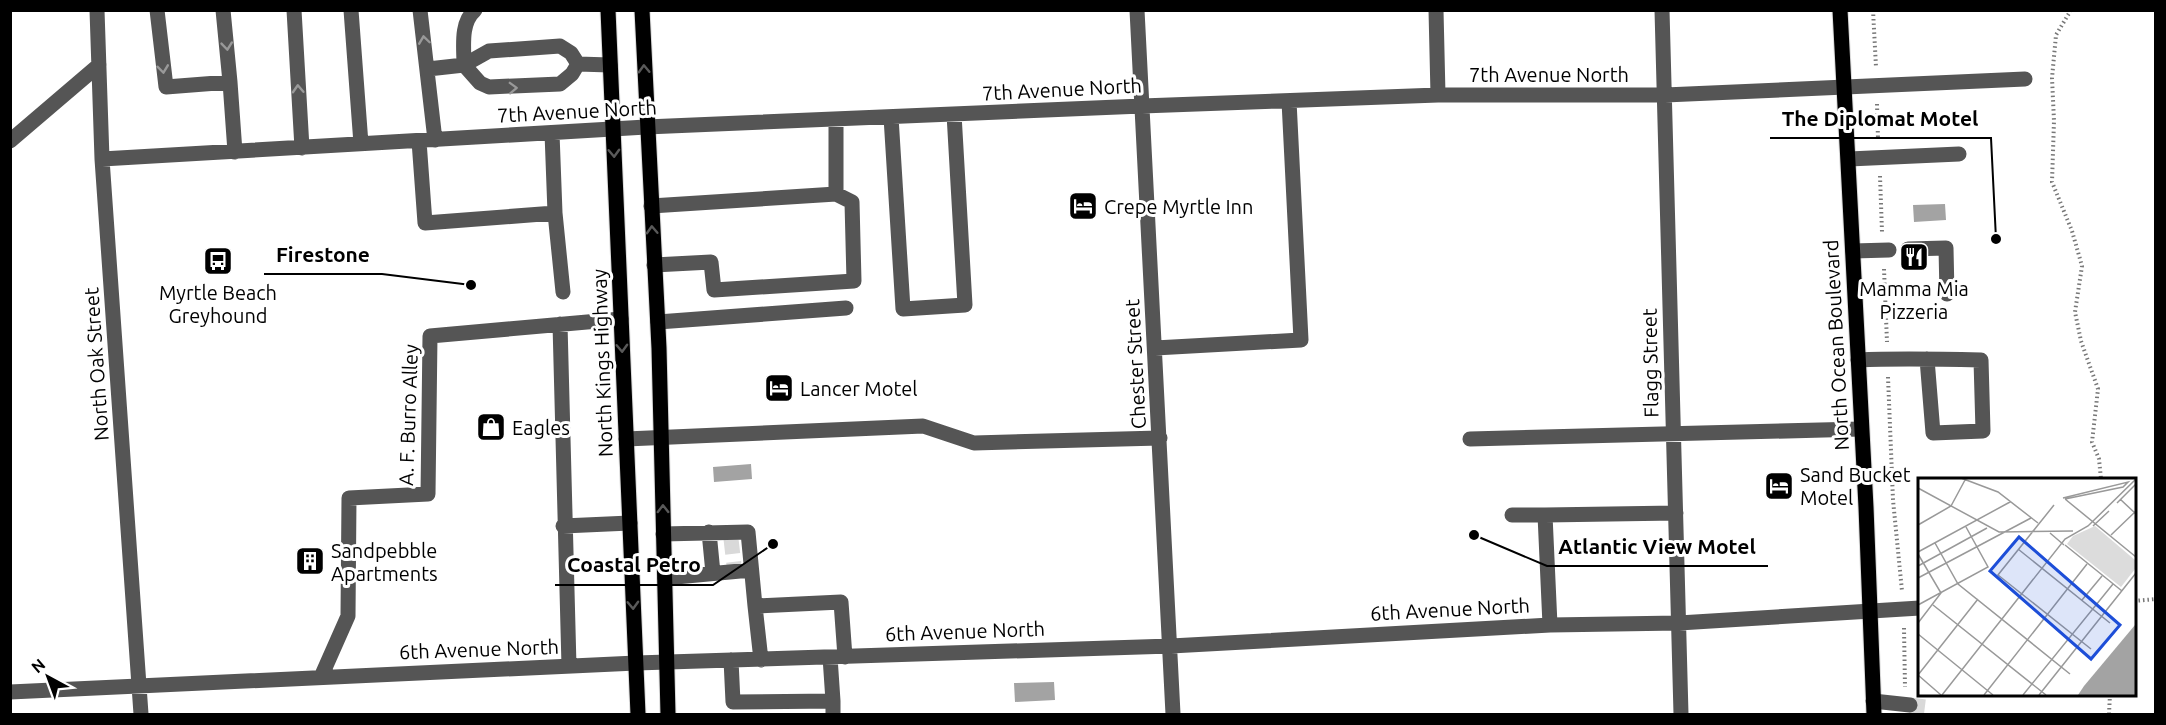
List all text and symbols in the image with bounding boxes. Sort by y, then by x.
one-way arrow [419,35,431,44]
one-way arrow [220,42,233,51]
street label: 7th Avenue North [1469,63,1629,86]
one-way arrow [157,64,169,73]
one-way arrow [638,65,650,74]
street label: 7th Avenue North [982,73,1142,105]
one-way arrow [509,81,518,94]
one-way arrow [292,85,305,94]
street label: 7th Avenue North [497,95,657,127]
callout: The Diplomat Motel [1770,99,1991,138]
text: The Diplomat Motel [1782,106,1978,130]
one-way arrow [608,148,620,157]
hotel icon: Crepe Myrtle Inn [1067,190,1099,222]
place label: Crepe Myrtle Inn [1104,195,1253,218]
one-way arrow [646,226,659,235]
callout: Firestone [264,235,382,274]
street label: North Ocean Boulevard [1819,239,1853,451]
restaurant icon: Mamma Mia Pizzeria [1898,241,1930,273]
text: Firestone [276,242,370,266]
bus stop icon: Myrtle Beach Greyhound [202,245,234,277]
street label: North Kings Highway [587,268,617,457]
place label: Mamma Mia Pizzeria [1859,277,1969,323]
place label: Myrtle Beach Greyhound [159,281,277,327]
street label: North Oak Street [79,286,113,441]
street label: Chester Street [1120,298,1150,430]
street label: Flagg Street [1638,308,1662,418]
street label: A. F. Burro Alley [394,343,422,486]
one-way arrow [616,343,629,352]
hotel icon: Lancer Motel [763,372,795,404]
place label: Lancer Motel [800,377,918,400]
shop icon: Eagles [475,411,507,443]
place label: Eagles [512,416,570,439]
place label: Sand Bucket Motel [1800,463,1911,509]
hotel icon: Sand Bucket Motel [1763,470,1795,502]
inset map [1918,478,2136,695]
one-way arrow [656,505,669,514]
callout: Atlantic View Motel [1547,527,1768,566]
text: Atlantic View Motel [1558,534,1756,558]
place label: Sandpebble Apartments [331,539,438,585]
building icon: Sandpebble Apartments [294,545,326,577]
callout: Coastal Petro [555,546,713,585]
text: Coastal Petro [567,552,701,576]
street label: 6th Avenue North [1370,593,1530,625]
one-way arrow [627,601,640,610]
street label: 6th Avenue North [885,617,1045,645]
street label: 6th Avenue North [399,635,559,663]
north arrow [18,647,78,707]
text: N [28,655,49,676]

